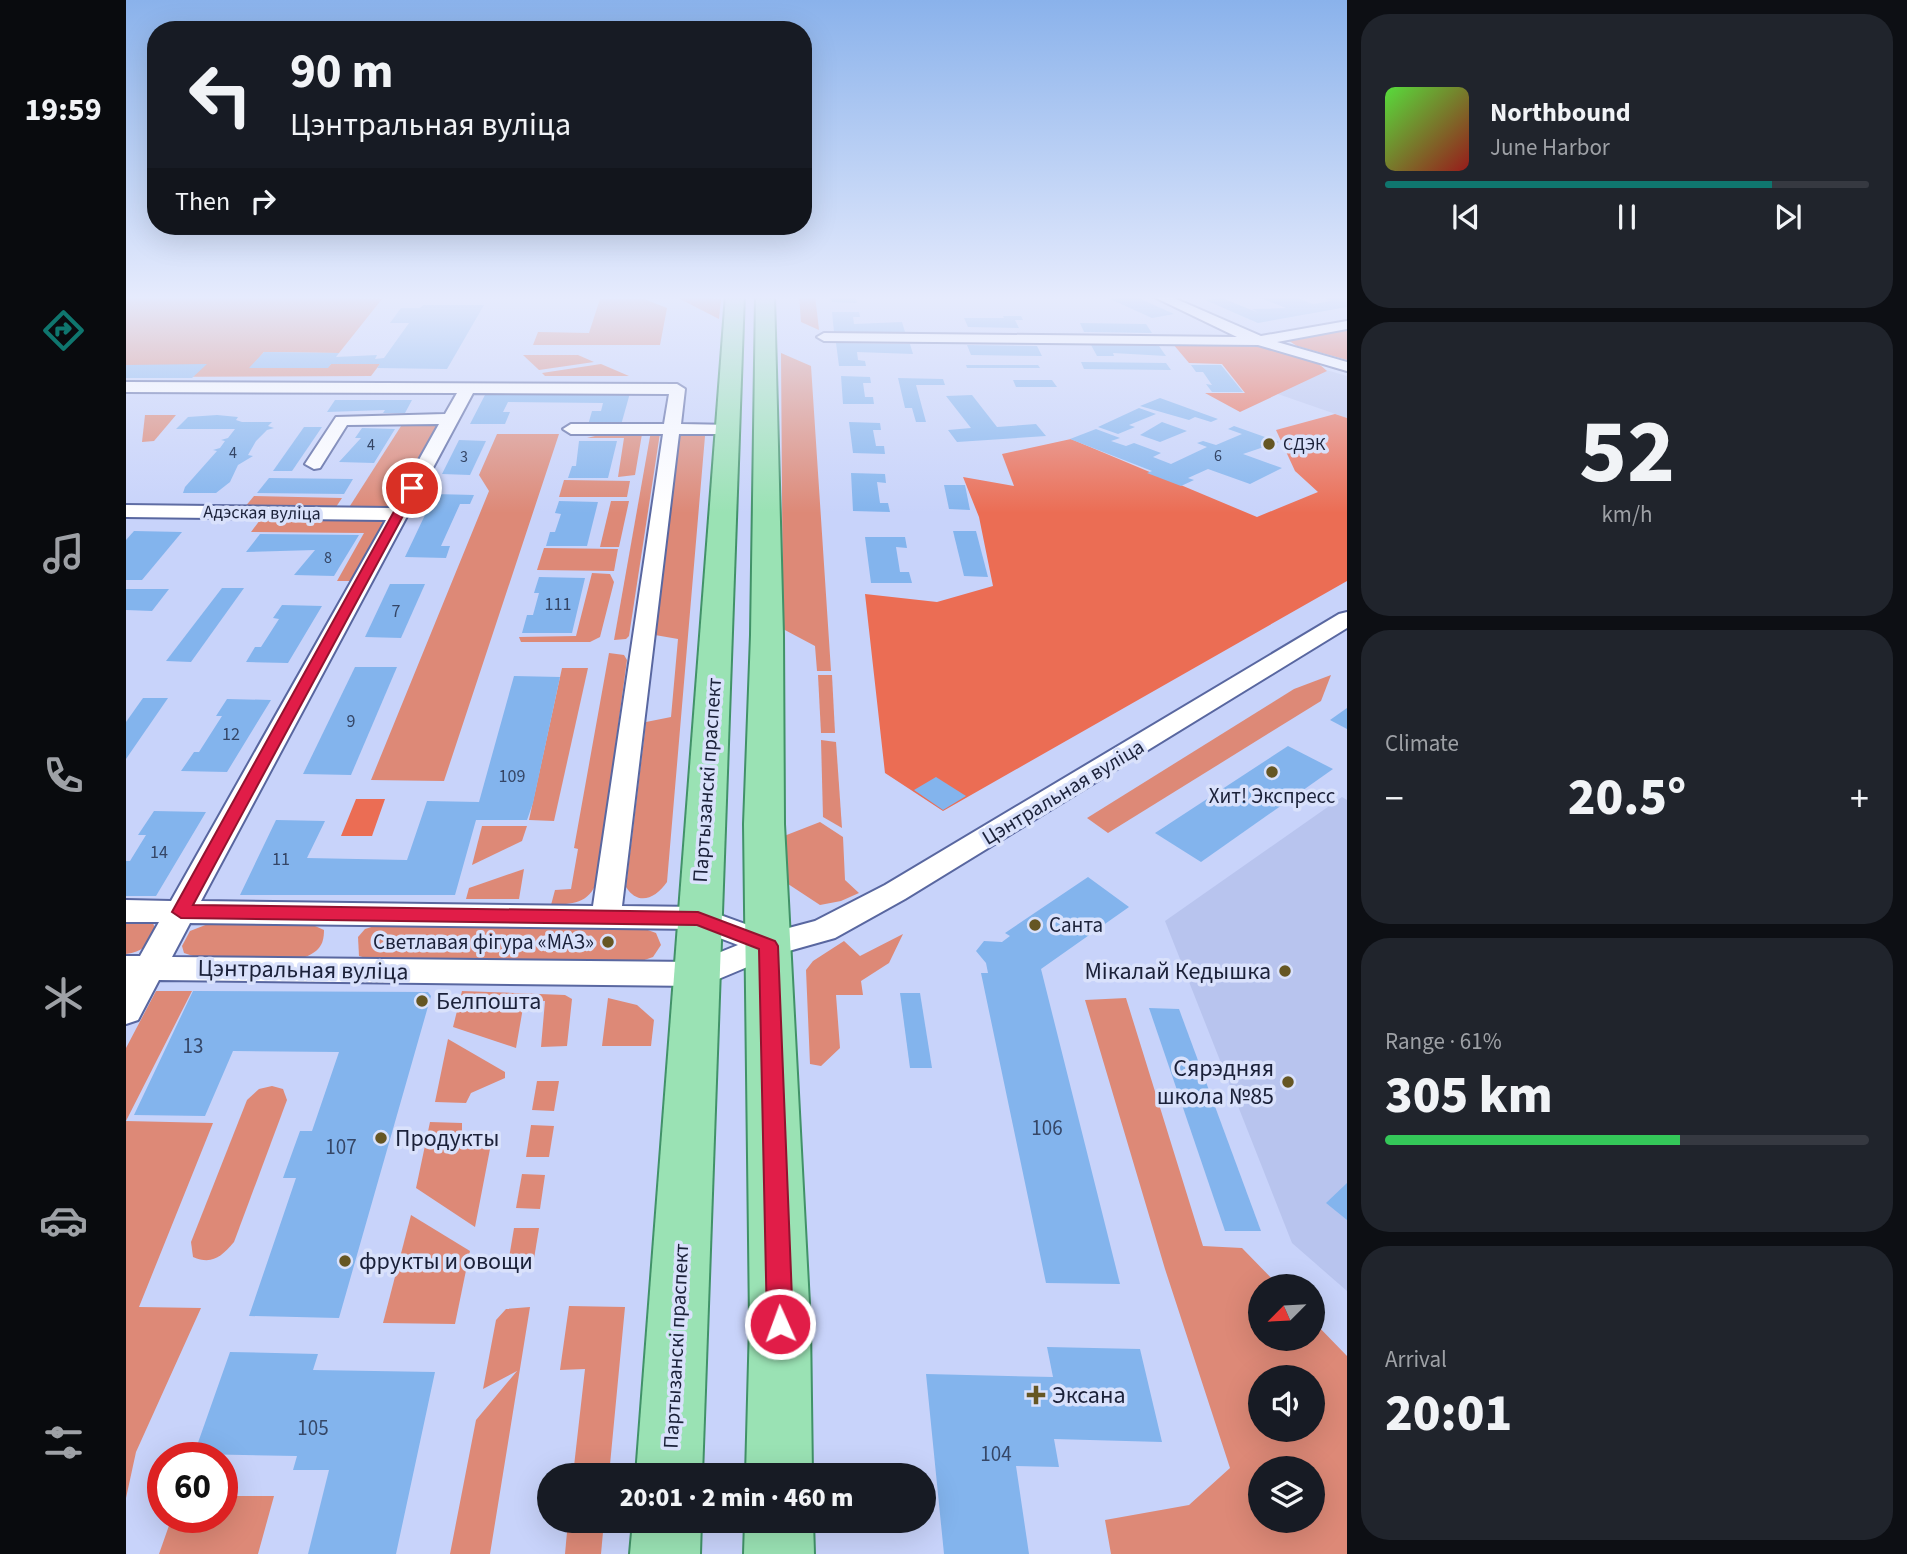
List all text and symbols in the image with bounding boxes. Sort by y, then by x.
text: 90 m [290,37,394,107]
icon: left [175,49,266,140]
text: 19:59 [24,87,102,133]
text: Northbound [1490,94,1631,131]
text: Цэнтральная вуліца [290,102,571,148]
text: June Harbor [1490,131,1610,164]
icon: right [244,182,282,220]
text: Then [175,183,230,220]
icon: previous [1447,198,1485,236]
icon: pause [1608,198,1646,236]
icon: next [1769,198,1807,236]
icon: directions [39,306,88,355]
text: 52 [1579,388,1675,517]
place label: СДЭК [1283,432,1326,457]
house number: 4 [367,434,375,456]
marker: СДЭК [1261,436,1277,452]
house number: 4 [229,442,237,464]
house number: 6 [1214,445,1222,467]
house number: 3 [460,446,468,468]
pin [382,458,442,518]
icon: arrive [393,469,431,507]
text: km/h [1601,498,1653,531]
street label: Адэская вуліца [203,499,321,527]
icon: music [39,529,88,578]
house number: 8 [324,547,332,569]
house number: 111 [545,592,571,617]
house number: 7 [392,599,401,624]
street label: Партызанскі праспект [685,676,729,883]
house number: 9 [347,709,356,734]
house number: 12 [222,722,240,747]
text: Climate [1385,727,1459,760]
street label: Цэнтральная вуліца [976,732,1150,852]
icon: phone [39,751,88,800]
text: 20.5° [1568,761,1686,835]
house number: 109 [499,764,525,789]
marker: Хит! Экспресс [1264,764,1280,780]
text: − [1385,772,1404,826]
text: + [1850,772,1869,826]
place label: Хит! Экспресс [1209,781,1336,811]
house number: 14 [150,840,168,865]
house number: 11 [272,847,290,872]
place label: Санта [1049,910,1103,940]
marker: Санта [1027,917,1043,933]
place label: Светлавая фігура «МАЗ» [373,927,594,957]
marker: Светлавая фігура «МАЗ» [600,934,616,950]
street label: Цэнтральная вуліца [197,951,409,989]
place label: Мікалай Кедышка [1084,954,1271,989]
marker: Мікалай Кедышка [1277,963,1293,979]
icon: climate [39,973,88,1022]
place label: Белпошта [436,984,541,1019]
marker: Белпошта [414,993,430,1009]
text: Range · 61% [1385,1025,1502,1058]
house number: 13 [183,1031,203,1061]
place label: Сярэдняя школа №85 [1157,1051,1274,1114]
text: 305 km [1385,1059,1553,1133]
marker: Сярэдняя школа №85 [1280,1074,1296,1090]
house number: 106 [1031,1113,1063,1143]
place label: Продукты [395,1121,499,1156]
marker: Продукты [373,1130,389,1146]
house number: 107 [325,1132,357,1162]
icon: car [39,1196,88,1245]
street label: Партызанскі праспект [656,1242,696,1449]
place label: фрукты и овощи [359,1244,533,1279]
marker: фрукты и овощи [337,1253,353,1269]
north arrow [1248,1274,1325,1351]
map controls [1248,1274,1325,1533]
position arrow [743,1287,817,1361]
text: Arrival [1385,1343,1447,1376]
button: sound [1248,1365,1325,1442]
text: 20:01 [1385,1377,1512,1451]
place label: Эксана [1052,1378,1126,1413]
marker: Эксана [1026,1385,1046,1405]
house number: 105 [297,1413,329,1443]
icon: filters [39,1418,88,1467]
house number: 104 [980,1439,1012,1469]
speed limit sign: 60 [147,1442,238,1533]
button: layers [1248,1456,1325,1533]
text: 20:01 · 2 min · 460 m [620,1479,853,1516]

